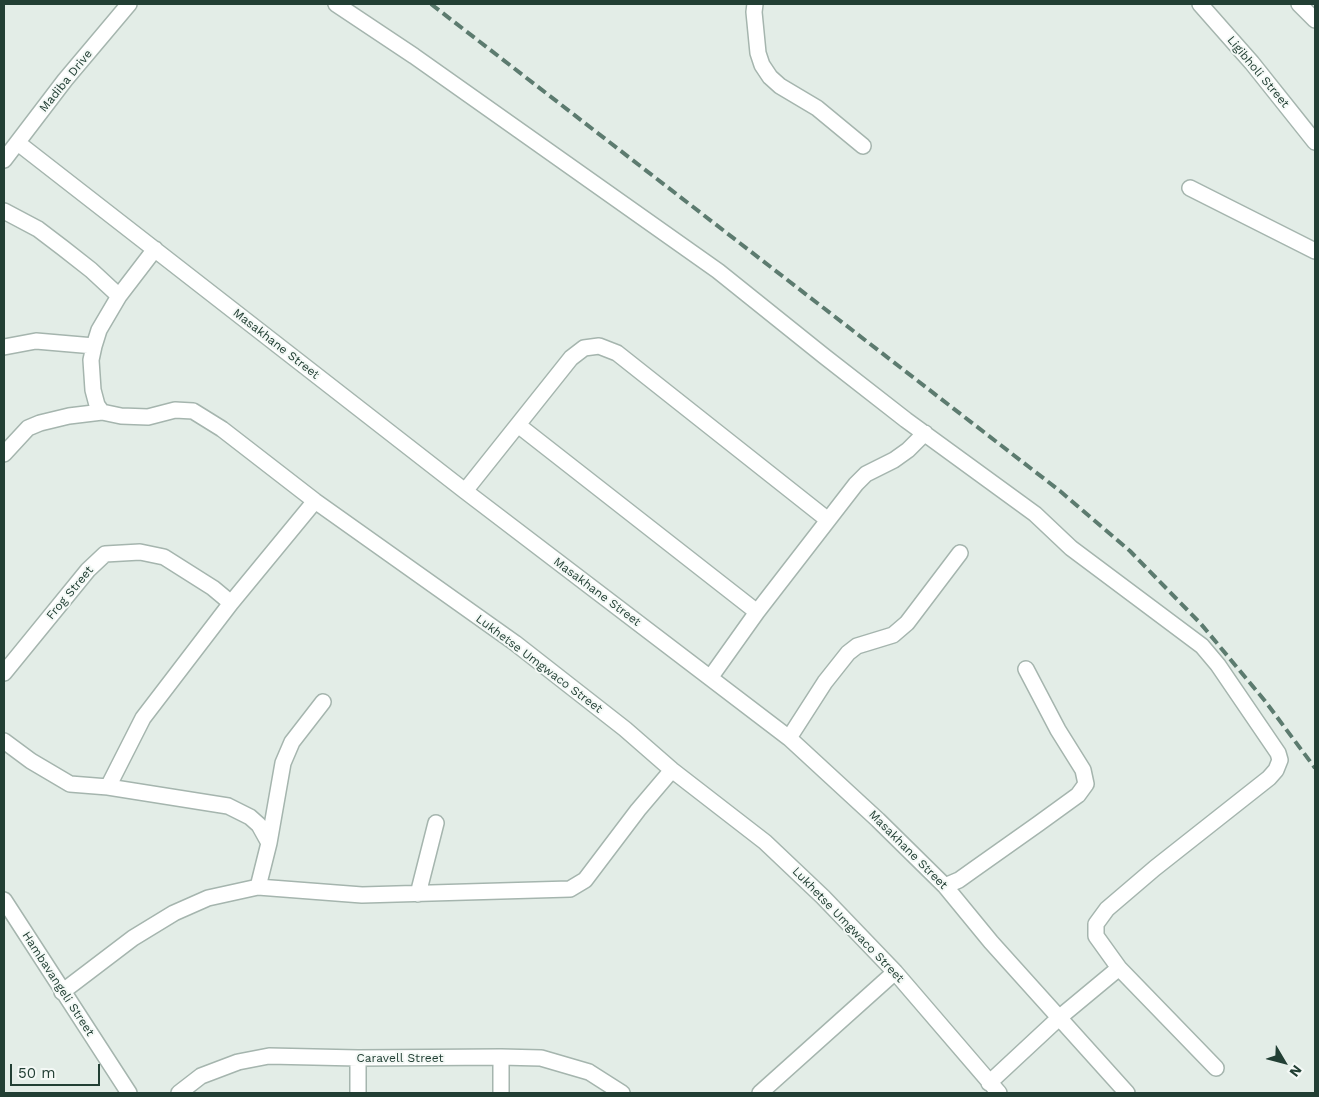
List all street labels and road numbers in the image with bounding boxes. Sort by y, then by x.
street label: Ligibholi Street [1224,33,1292,111]
street label: Madiba Drive [37,47,95,115]
street label: Masakhane Street [230,306,322,382]
street label: Masakhane Street [550,554,644,630]
street label: Frog Street [43,563,97,623]
street label: Lukhetse Umgwaco Street [473,612,605,716]
street label: Masakhane Street [866,808,950,892]
street label: Lukhetse Umgwaco Street [789,864,907,986]
street label: Hambavangeli Street [19,929,97,1039]
street label: Caravell Street [356,1051,444,1065]

